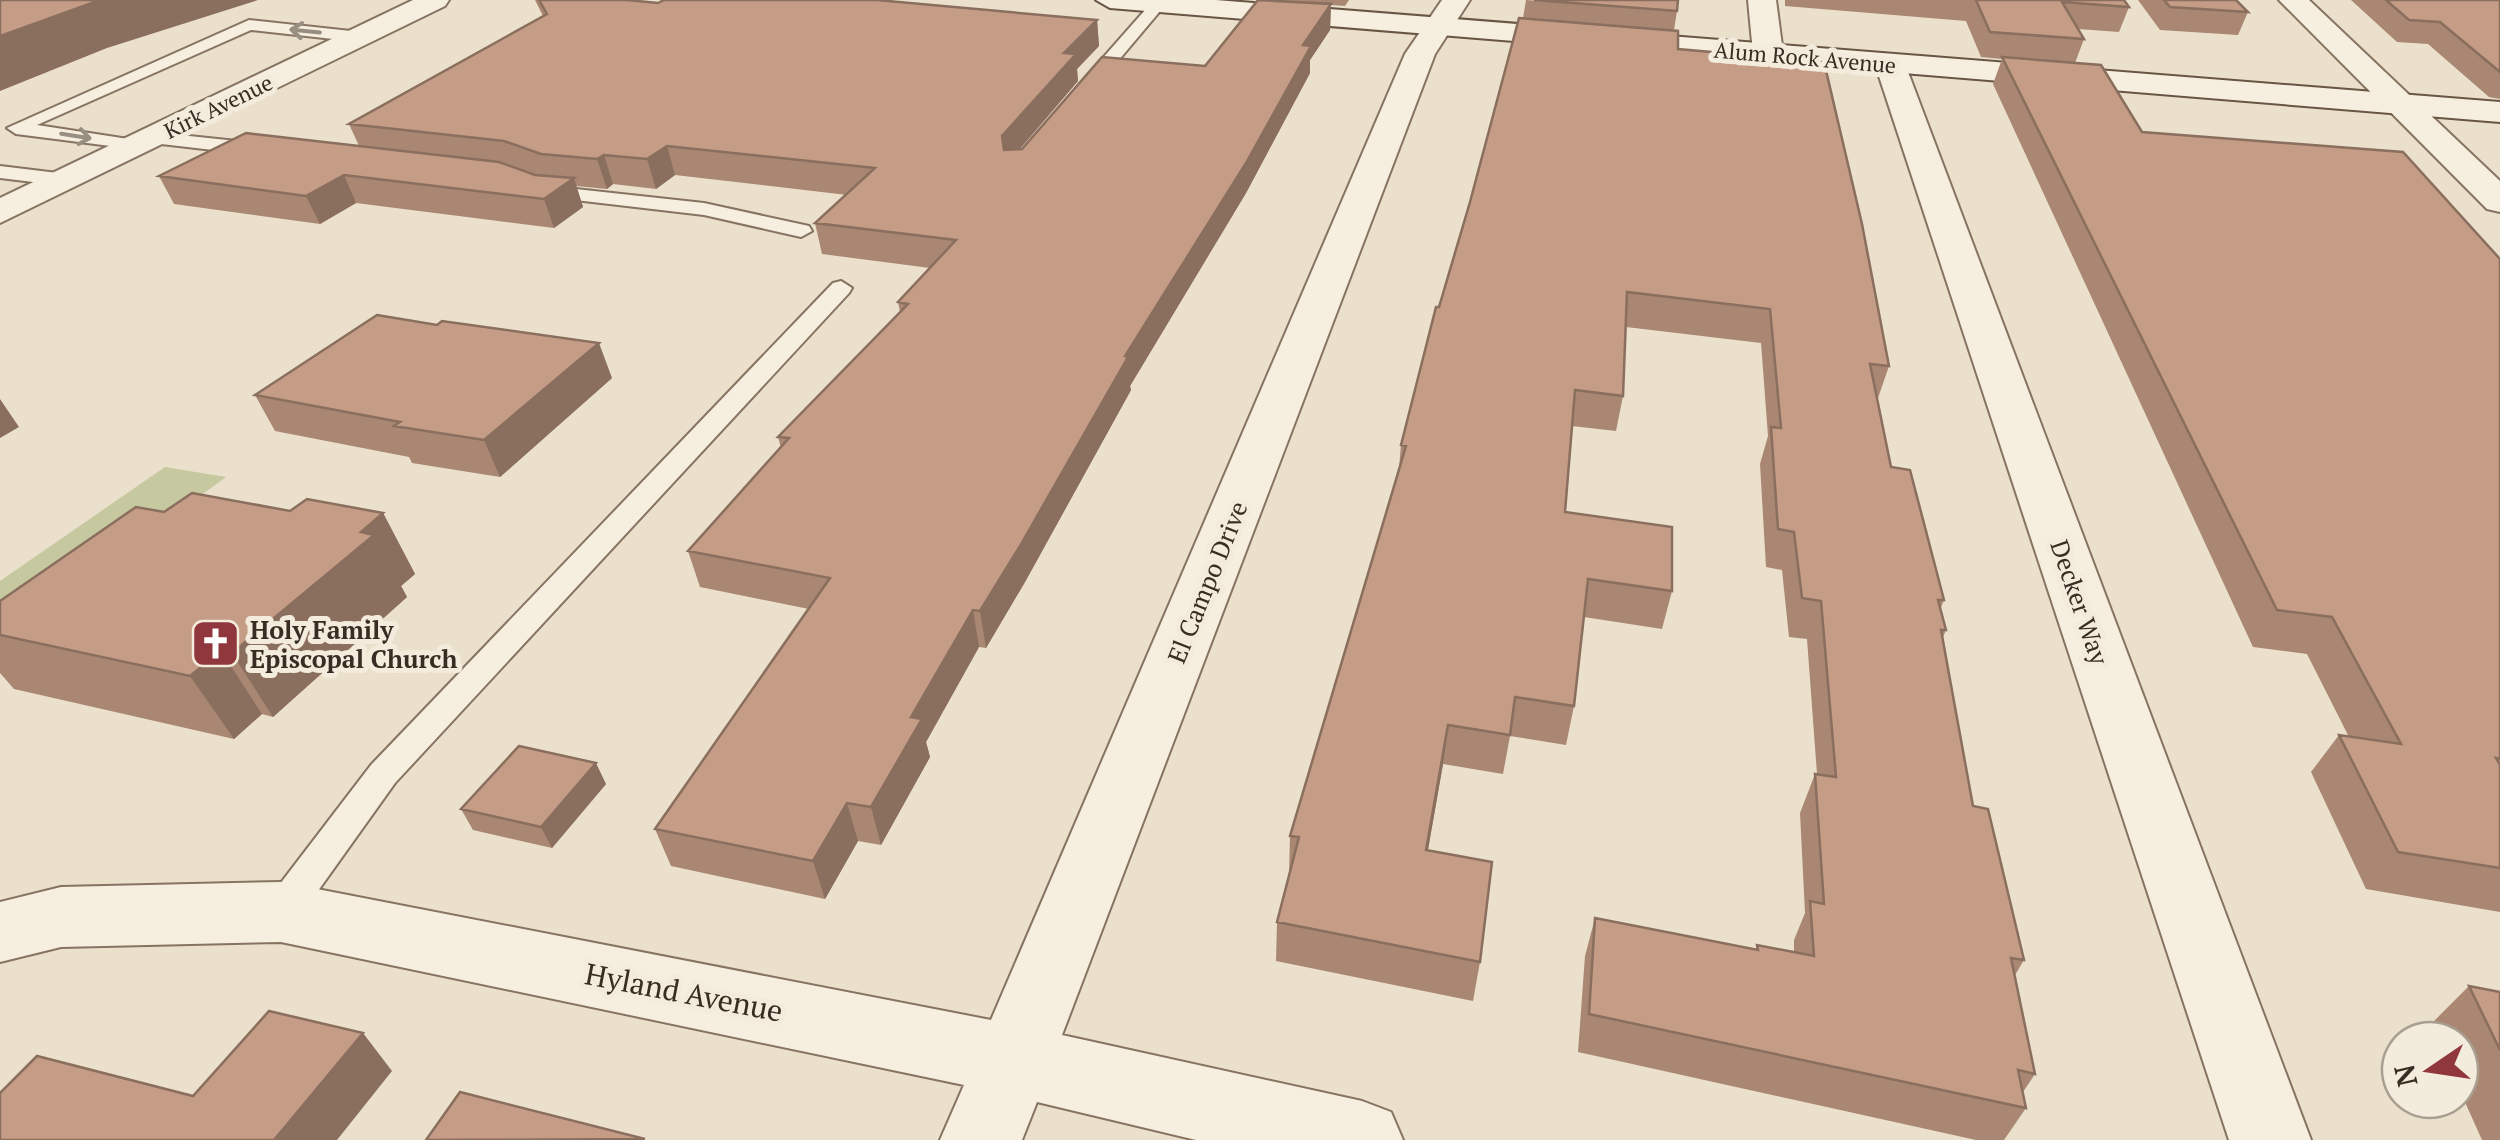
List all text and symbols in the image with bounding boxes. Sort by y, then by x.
one-way arrow [289,21,321,40]
street label: Alum Rock Avenue [1713,35,1897,79]
street label: Kirk Avenue [159,67,277,145]
one-way arrow [59,127,91,145]
street label: El Campo Drive [1159,496,1255,668]
street label: Decker Way [2043,535,2117,669]
place label: Holy Family Episcopal Church [250,613,457,675]
church icon: Holy Family Episcopal Church [189,617,241,669]
street label: Hyland Avenue [582,953,786,1031]
north arrow [2380,1020,2480,1120]
text: N [2385,1061,2426,1090]

